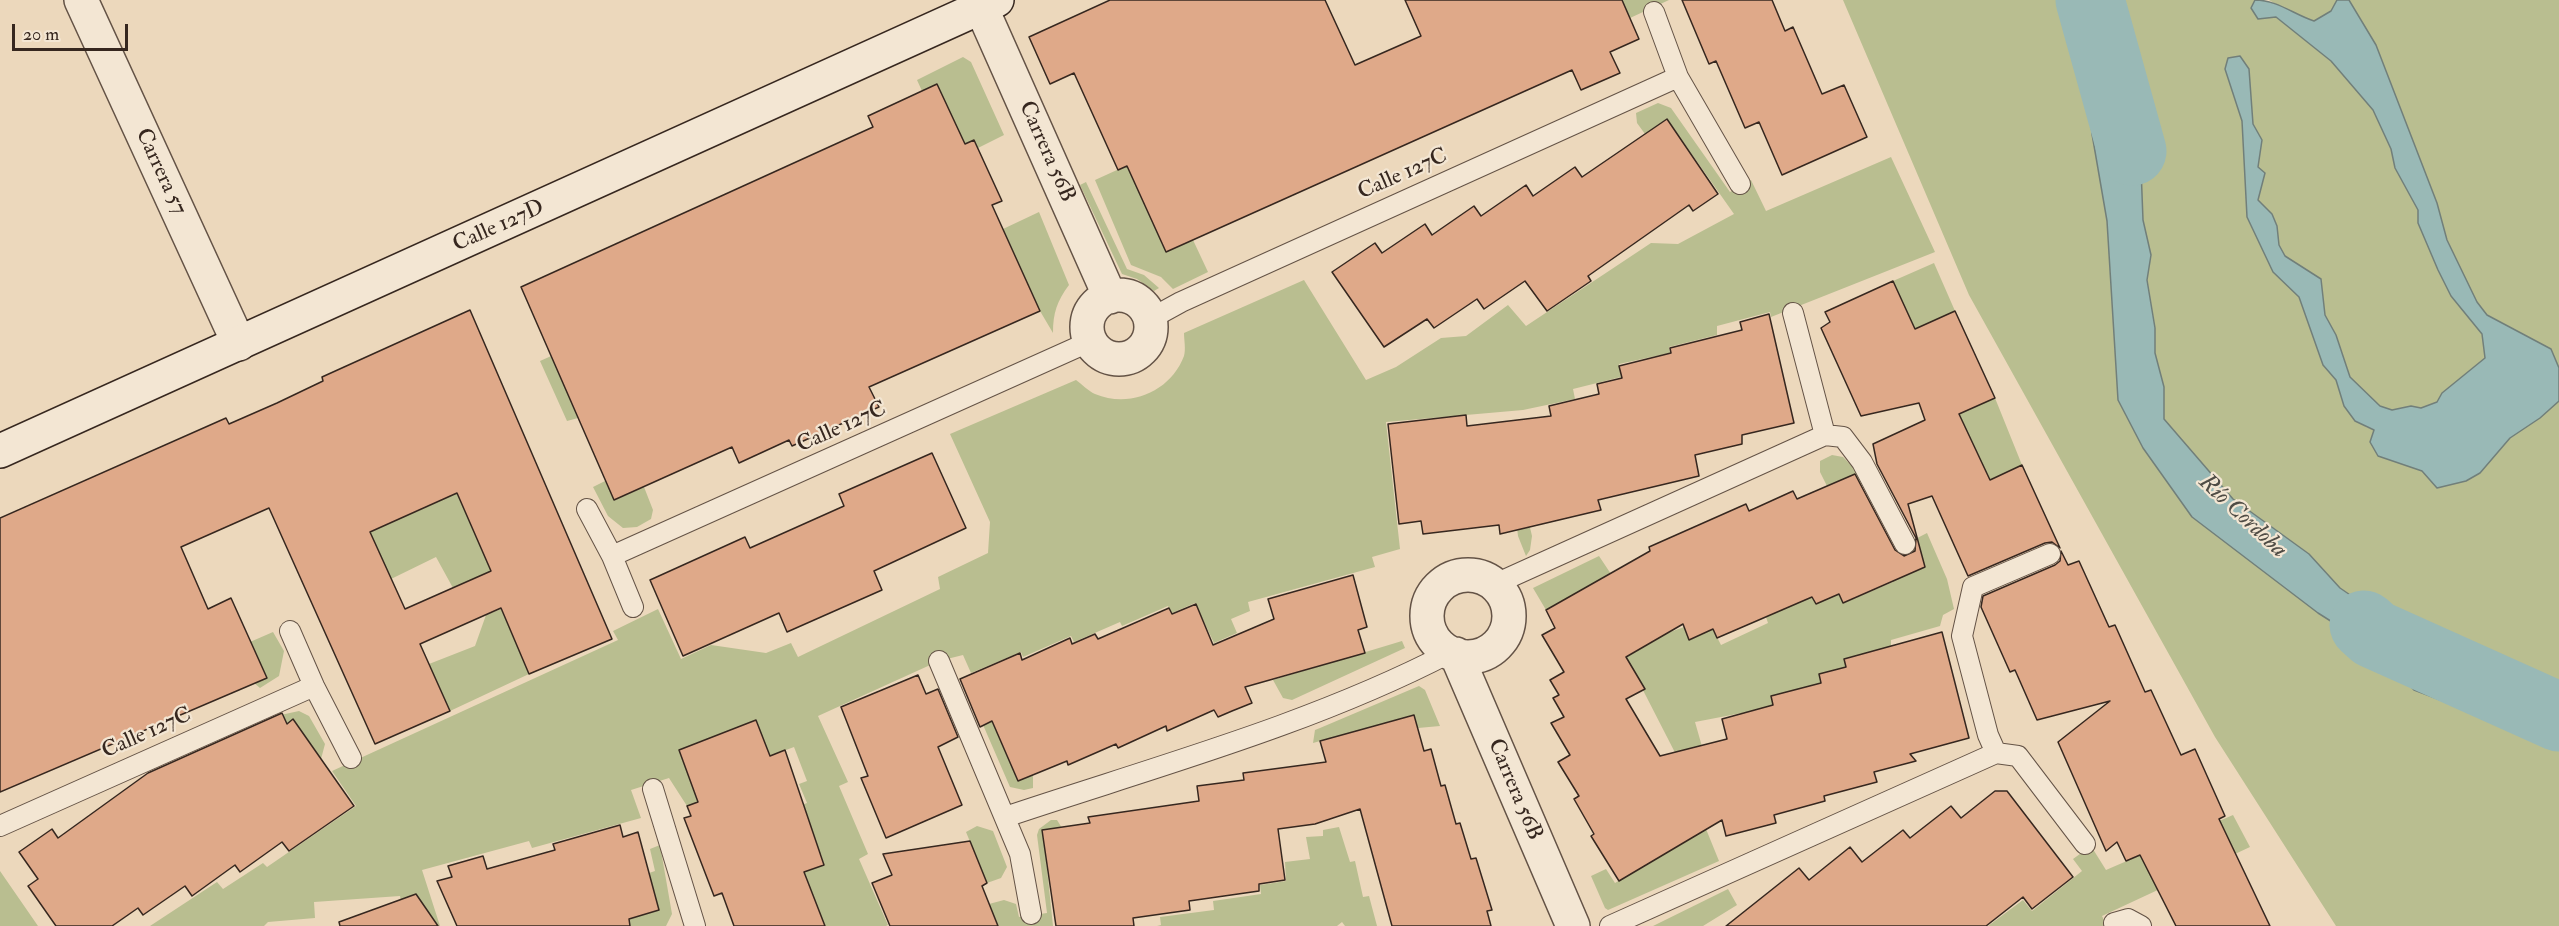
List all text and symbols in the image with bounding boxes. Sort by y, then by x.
scale bar [15,12,130,50]
text: 20 m [23,23,59,46]
street label: Carrera 56B [1012,97,1080,207]
street label: Carrera 57 [129,125,191,219]
street label: Calle 127C [1354,144,1452,206]
street label: Calle 127D [449,195,549,259]
street label: Calle 127C [793,397,891,459]
water label: Río Cordoba [2192,469,2292,565]
street label: Calle 127C [98,703,196,765]
street label: Carrera 56B [1481,735,1547,845]

